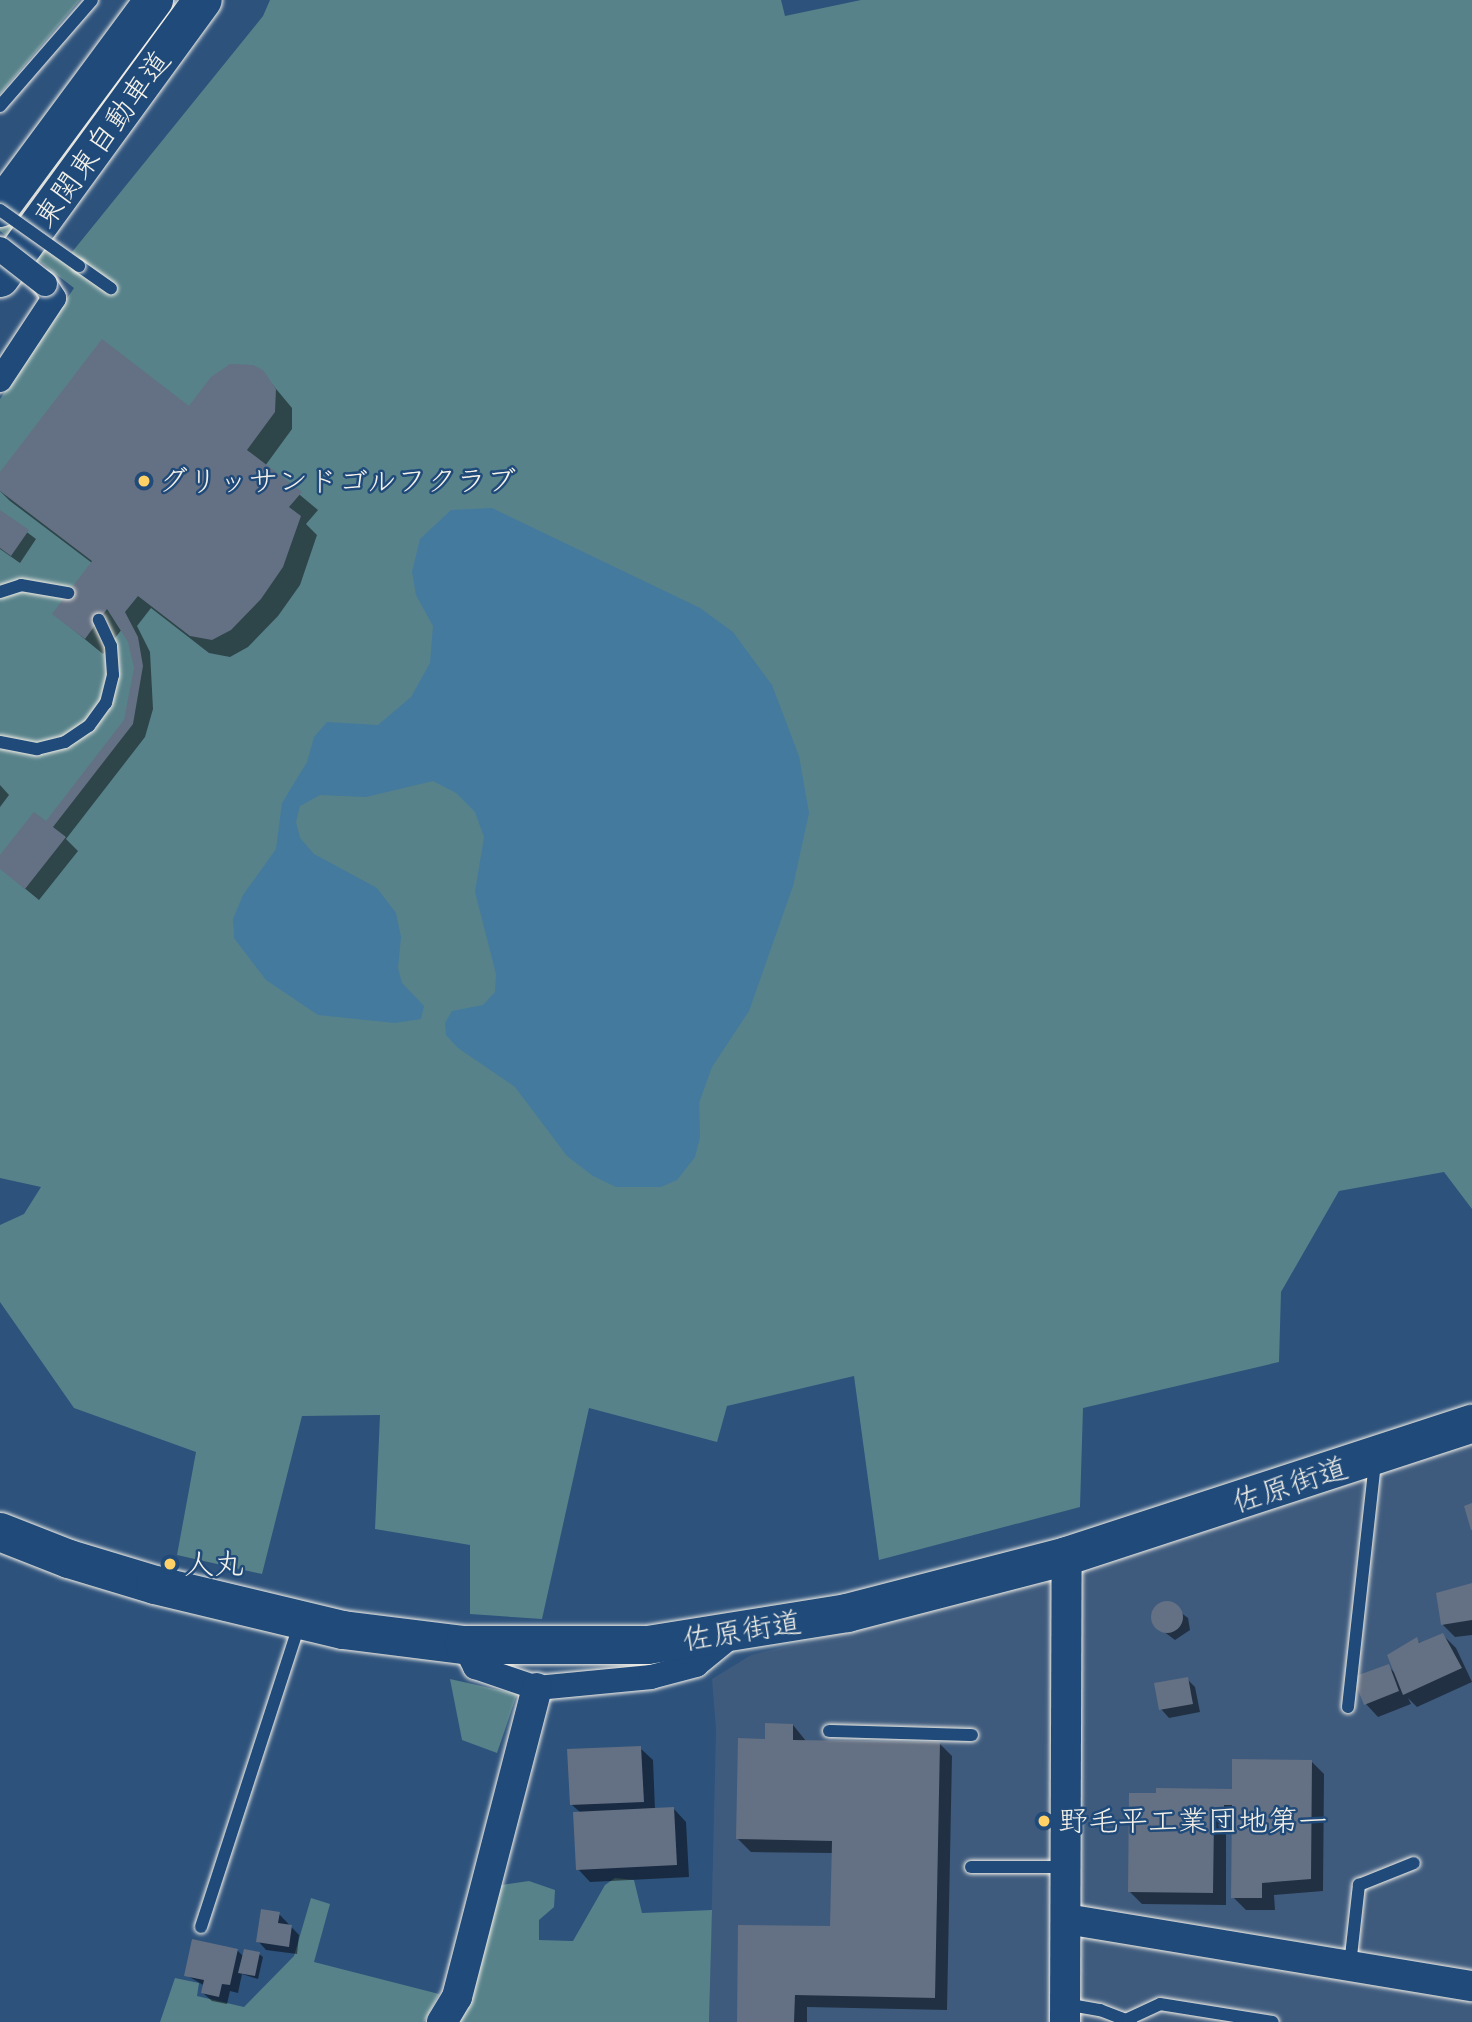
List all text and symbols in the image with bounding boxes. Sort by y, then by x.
street label: 東関東自動車道 [26,43,178,235]
place label: グリッサンドゴルフクラブ [158,463,518,499]
marker: グリッサンドゴルフクラブ [136,473,152,489]
street label: 佐原街道 [1227,1449,1353,1521]
place label: 人丸 [184,1546,244,1582]
marker: 人丸 [162,1556,178,1572]
street label: 佐原街道 [680,1604,804,1658]
place label: 野毛平工業団地第一 [1058,1803,1328,1839]
marker: 野毛平工業団地第一 [1036,1813,1052,1829]

